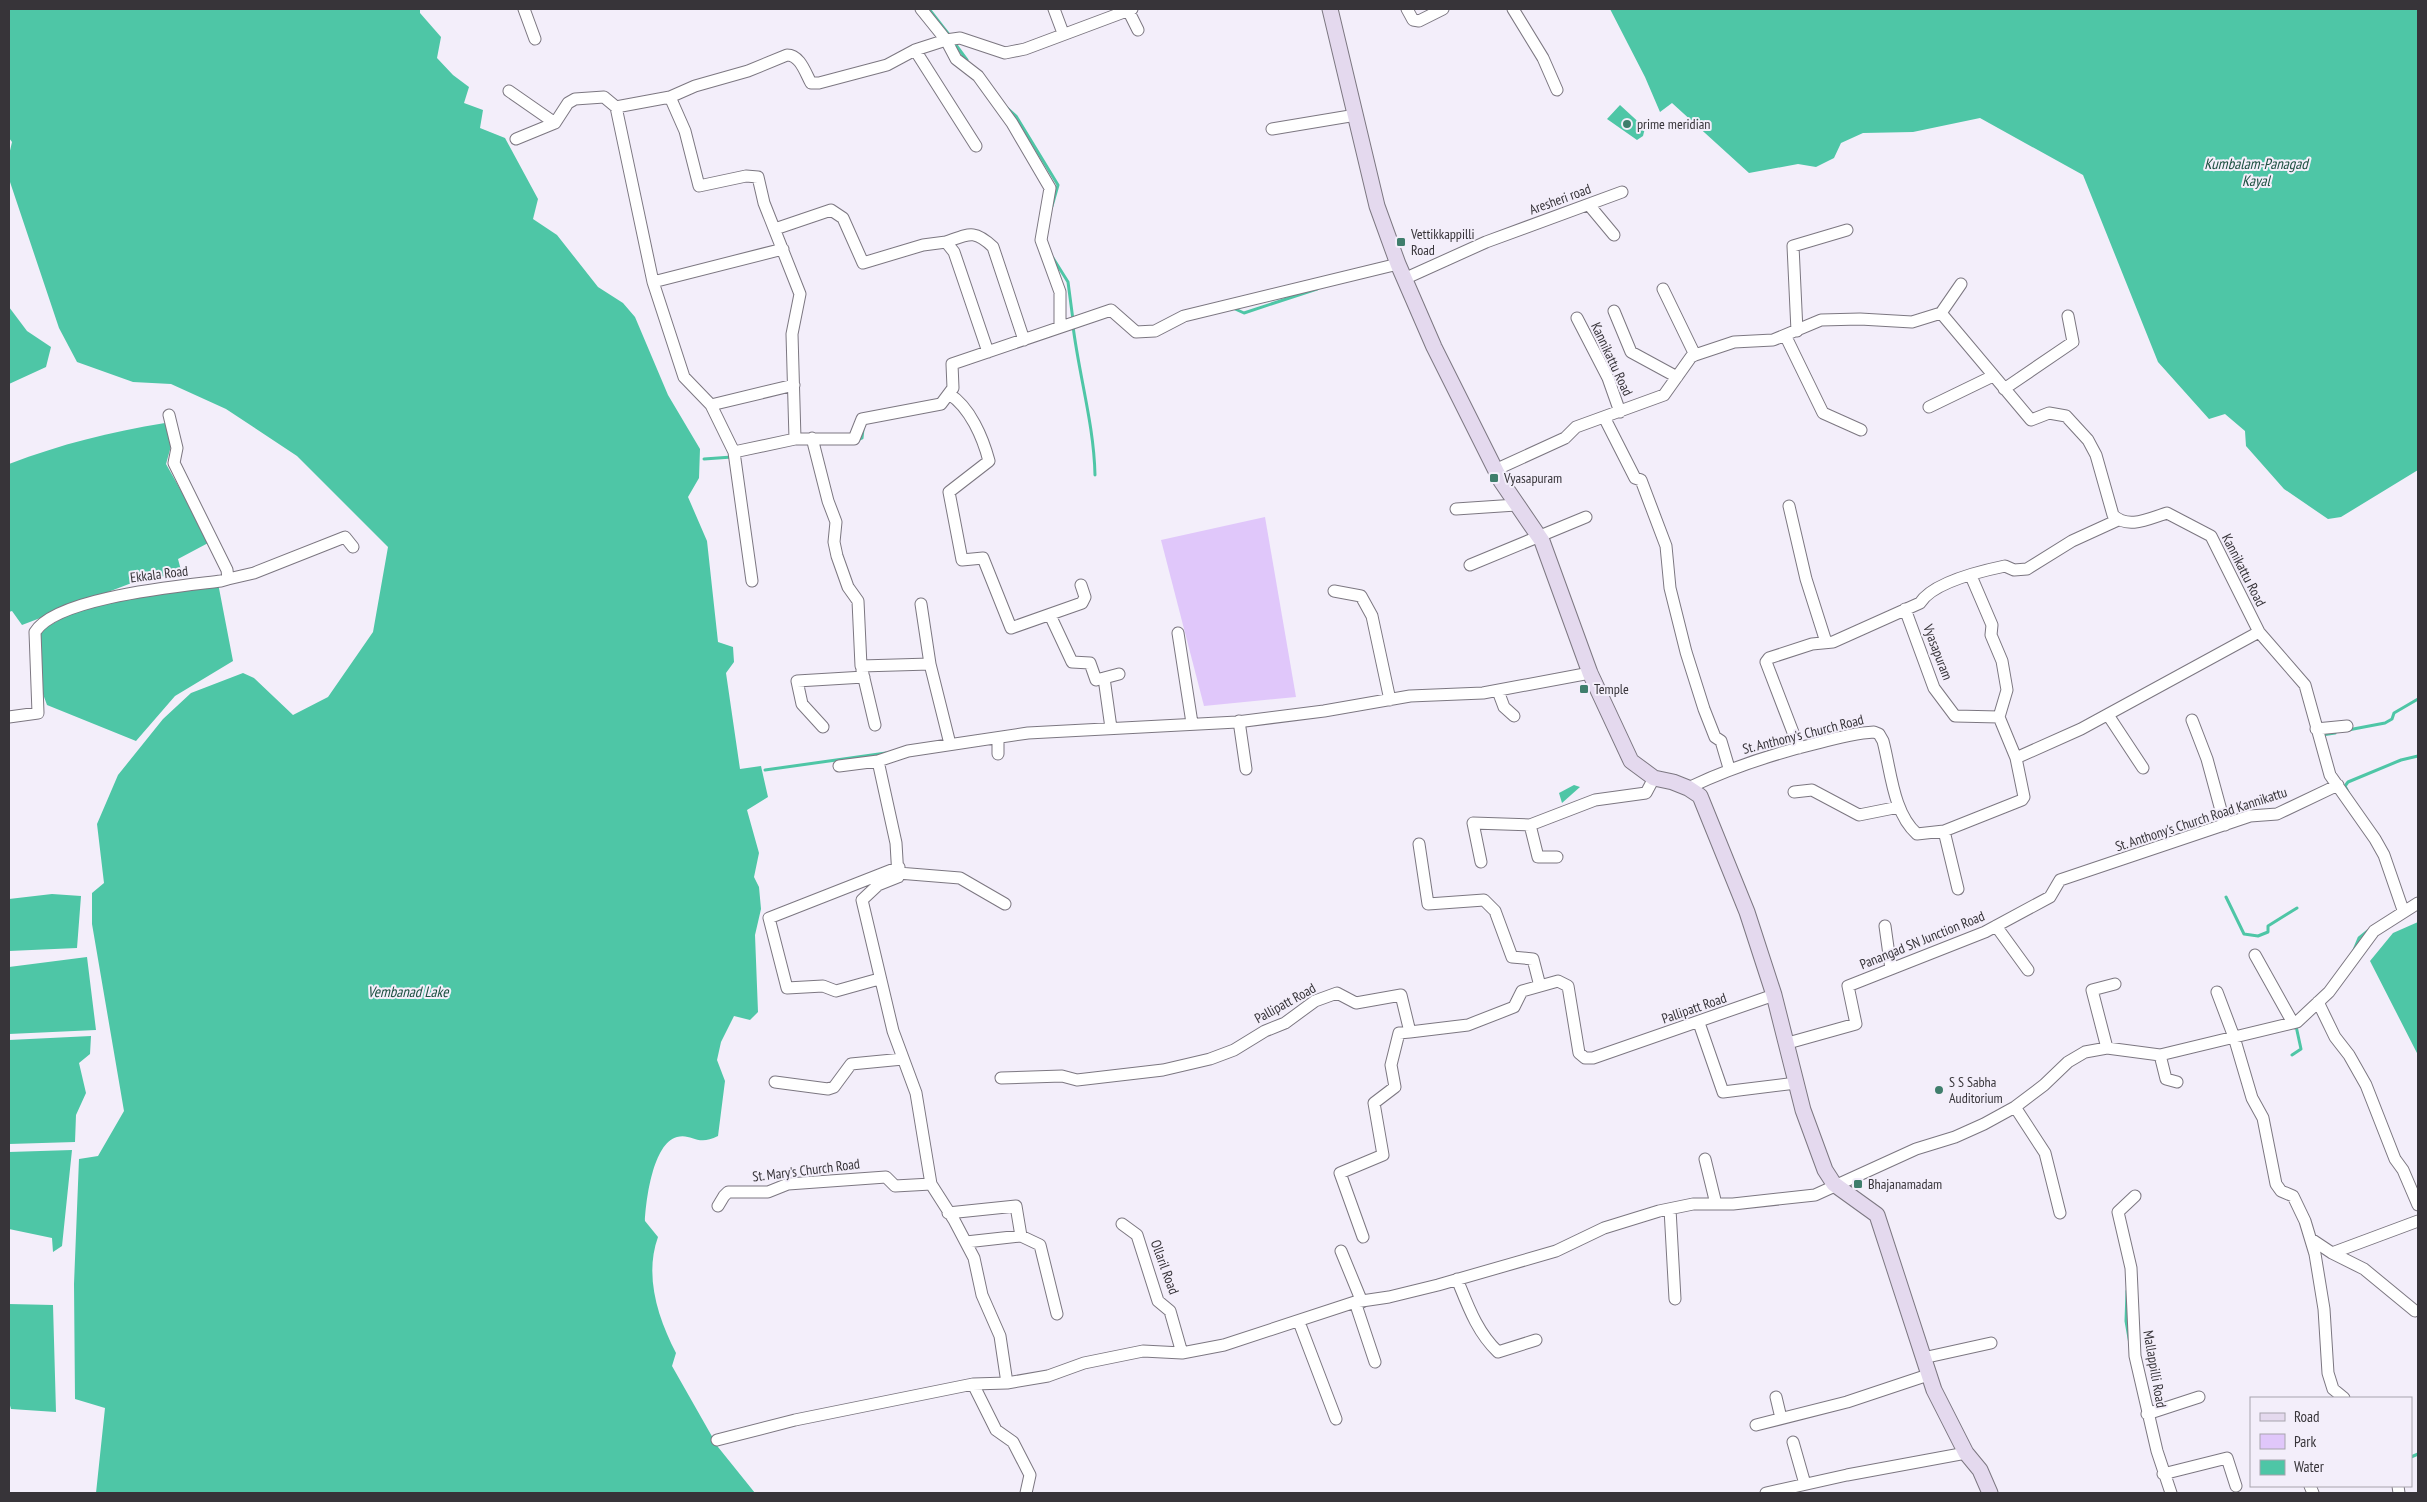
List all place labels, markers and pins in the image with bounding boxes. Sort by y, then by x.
place label: prime meridian [1637,115,1710,133]
marker: prime meridian [1621,118,1633,130]
place label: Vettikkappilli Road [1410,225,1475,259]
marker: Vettikkappilli Road [1395,236,1407,248]
place label: Vyasapuram [1503,469,1562,487]
marker: Vyasapuram [1488,472,1500,484]
place label: Temple [1594,680,1629,698]
marker: Temple [1578,683,1590,695]
place label: S S Sabha Auditorium [1949,1073,2003,1107]
marker: S S Sabha Auditorium [1933,1084,1945,1096]
place label: Bhajanamadam [1868,1175,1942,1193]
marker: Bhajanamadam [1852,1178,1864,1190]

